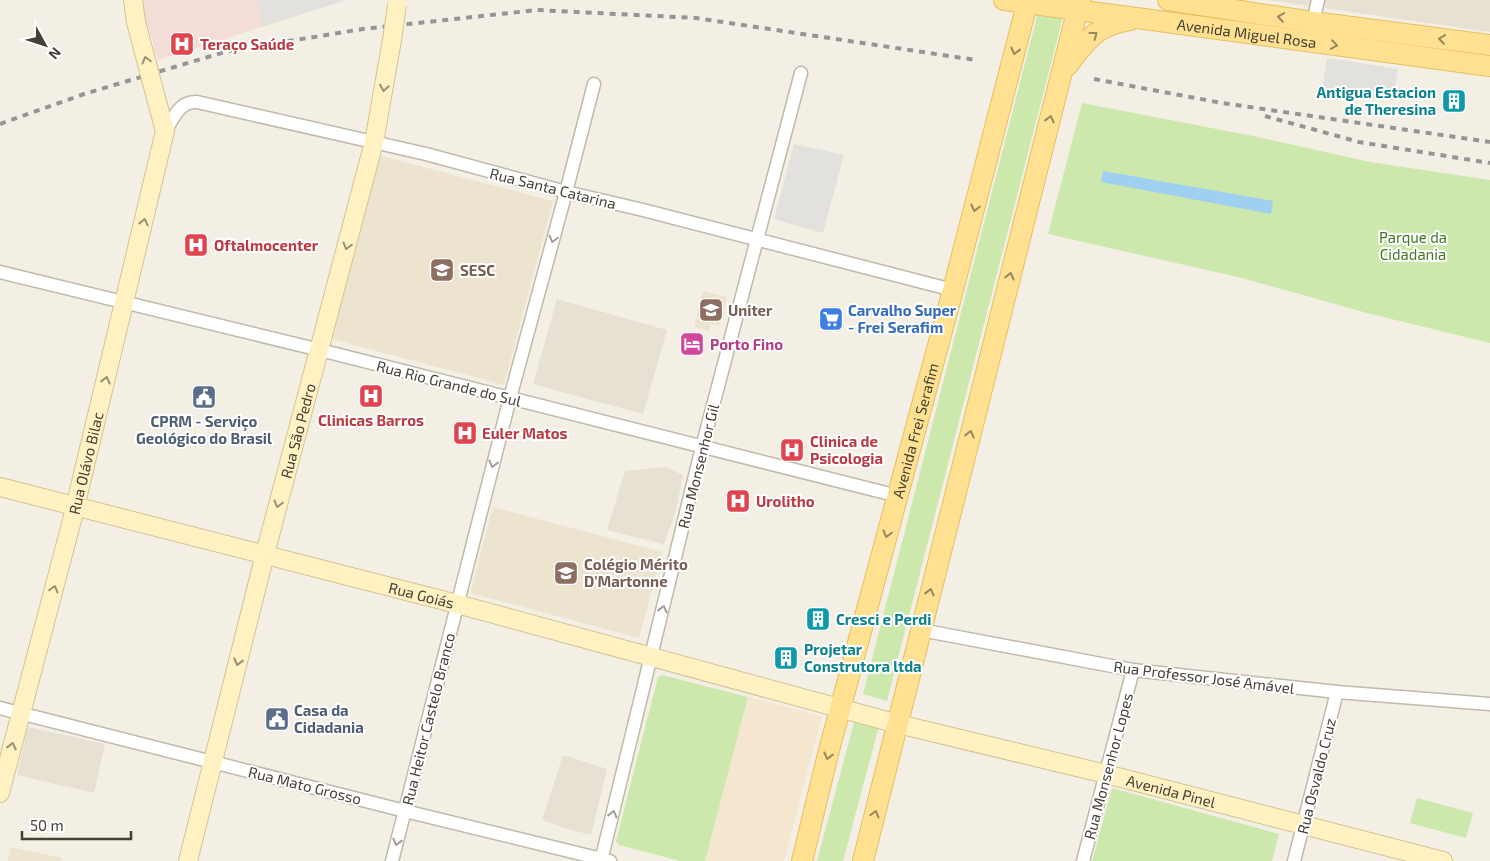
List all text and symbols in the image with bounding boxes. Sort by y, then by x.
one-way arrow [1276,12,1284,23]
street label: Avenida Miguel Rosa [1176,15,1318,51]
north arrow [20,20,70,70]
hospital icon: Teraço Saúde [169,31,195,57]
one-way arrow [1088,32,1098,41]
one-way arrow [1437,34,1445,45]
place label: Teraço Saúde [200,35,294,55]
one-way arrow [1330,39,1338,49]
text: N [46,44,65,63]
one-way arrow [1010,46,1021,55]
one-way arrow [141,56,152,65]
one-way arrow [379,83,389,92]
place label: Antigua Estacion de Theresina [1317,83,1436,118]
building icon: Antigua Estacion de Theresina [1441,88,1467,114]
one-way arrow [1044,115,1055,123]
street label: Rua Santa Catarina [488,164,618,212]
one-way arrow [970,204,980,212]
one-way arrow [138,218,149,227]
park label: Parque da Cidadania [1379,228,1447,263]
hospital icon: Oftalmocenter [183,232,209,258]
one-way arrow [549,235,559,243]
place label: Oftalmocenter [214,236,319,254]
one-way arrow [342,241,353,250]
school or university icon: SESC [429,257,455,283]
place label: SESC [460,261,495,279]
one-way arrow [1004,273,1014,281]
school or university icon: Uniter [698,297,724,323]
place label: Uniter [728,301,773,319]
place label: Carvalho Super - Frei Serafim [848,301,957,336]
supermarket icon: Carvalho Super - Frei Serafim [818,306,844,332]
hotel icon: Porto Fino [679,331,705,357]
place label: Porto Fino [710,335,783,353]
street label: Rua Rio Grande do Sul [375,356,524,410]
street label: Avenida Frei Serafim [888,361,942,500]
one-way arrow [100,377,110,385]
street label: Rua São Pedro [276,381,319,480]
hospital icon: Clinicas Barros [358,383,384,409]
public building icon: CPRM - Serviço Geológico do Brasil [191,384,217,410]
street label: Rua Monsenhor Gil [674,401,722,530]
street label: Rua Olávo Bilac [65,410,107,516]
place label: Clinicas Barros [318,411,424,429]
place label: CPRM - Serviço Geológico do Brasil [136,412,272,447]
hospital icon: Euler Matos [452,420,478,446]
place label: Euler Matos [482,424,568,442]
one-way arrow [964,429,975,438]
place label: Clinica de Psicologia [810,432,883,467]
hospital icon: Clinica de Psicologia [779,437,805,463]
one-way arrow [488,459,499,468]
hospital icon: Urolitho [725,488,751,514]
place label: Urolitho [756,492,815,510]
one-way arrow [274,500,284,508]
one-way arrow [883,530,893,538]
place label: Colégio Mérito D'Martonne [584,555,688,590]
school or university icon: Colégio Mérito D'Martonne [553,560,579,586]
street label: Rua Goiás [387,578,456,612]
one-way arrow [48,585,58,593]
one-way arrow [925,588,935,596]
one-way arrow [657,604,668,613]
building icon: Cresci e Perdi [805,606,831,632]
place label: Cresci e Perdi [836,610,931,628]
street label: Rua Heitor Castelo Branco [398,631,458,807]
place label: Projetar Construtora ltda [804,640,922,675]
building icon: Projetar Construtora ltda [773,645,799,671]
one-way arrow [233,657,244,666]
street label: Rua Professor José Amável [1113,657,1296,697]
street label: Rua Monsenhor Lopes [1080,691,1136,841]
place label: Casa da Cidadania [294,701,364,736]
public building icon: Casa da Cidadania [264,706,290,732]
street label: Rua Osvaldo Cruz [1293,716,1339,836]
one-way arrow [6,741,17,750]
one-way arrow [823,751,834,760]
street label: Rua Mato Grosso [247,762,363,808]
street label: Avenida Pinel [1125,771,1218,811]
scale bar [22,808,131,840]
one-way arrow [607,809,618,818]
one-way arrow [869,809,880,818]
text: 50 m [30,816,64,834]
one-way arrow [392,837,403,846]

